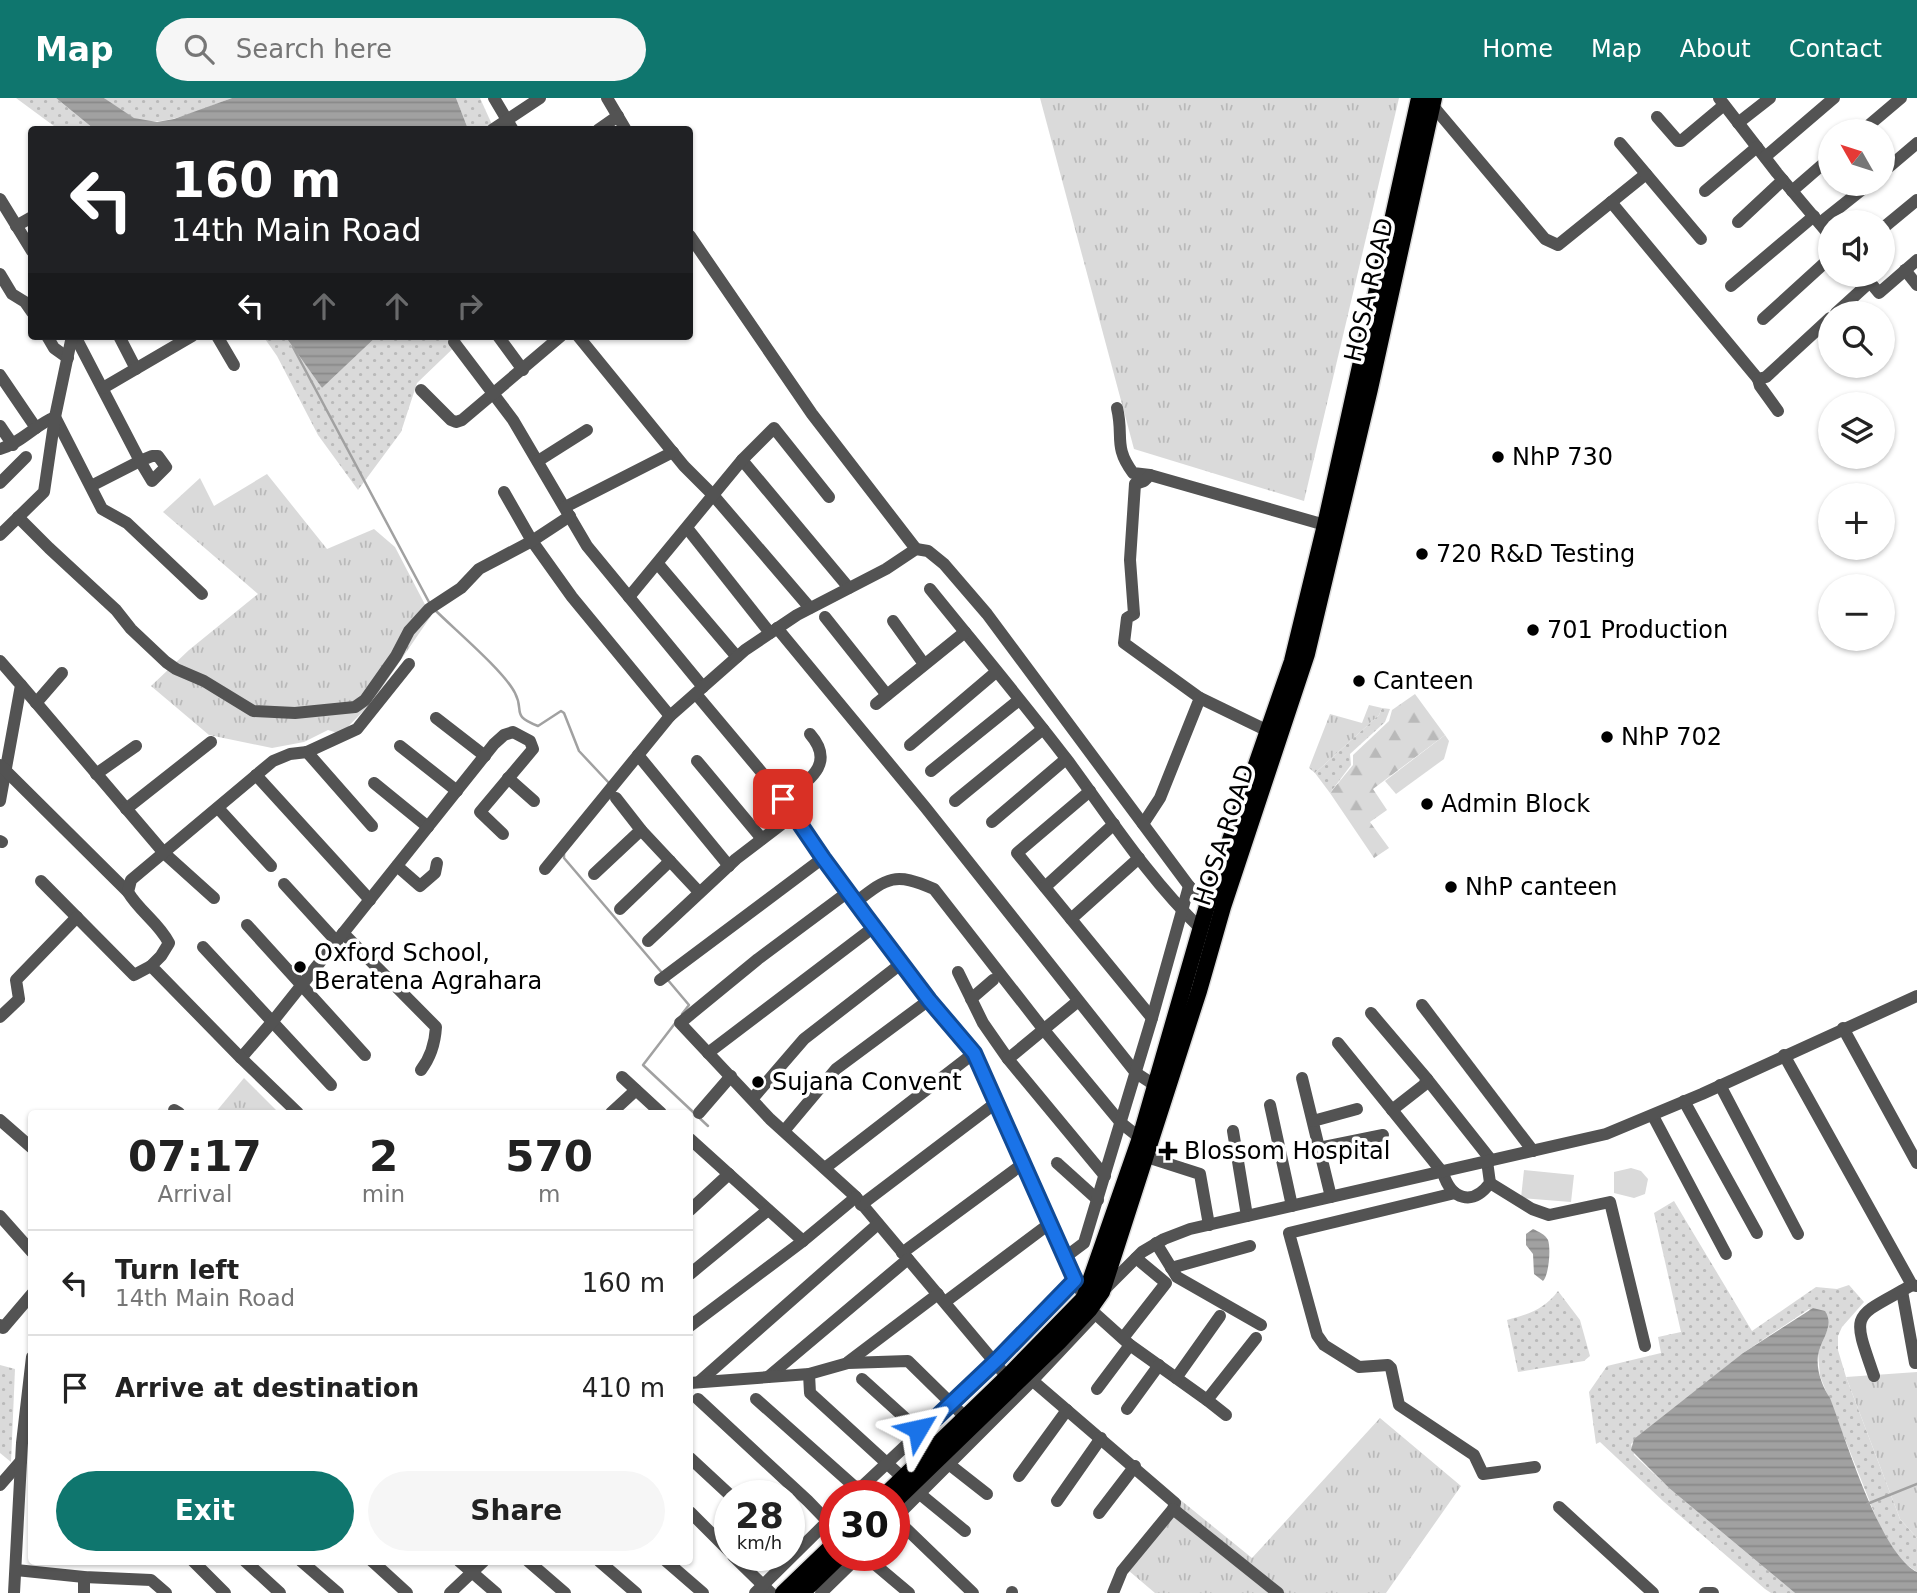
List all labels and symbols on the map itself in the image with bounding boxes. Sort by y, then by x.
north arrow [1818,119,1895,196]
street label: HOSA ROAD [1339,215,1399,365]
place label: NhP 730 [1512,443,1613,471]
marker: NhP 730 [1490,449,1506,465]
place label: 720 R&D Testing [1436,540,1635,568]
marker: 720 R&D Testing [1414,546,1430,562]
place label: 701 Production [1547,616,1728,644]
marker: 701 Production [1525,622,1541,638]
place label: Canteen [1373,667,1474,695]
marker: Canteen [1351,673,1367,689]
place label: NhP 702 [1621,723,1722,751]
marker: NhP 702 [1599,729,1615,745]
street label: HOSA ROAD [1188,761,1260,909]
pin [753,769,813,829]
place label: Admin Block [1441,790,1590,818]
marker: Admin Block [1419,796,1435,812]
place label: NhP canteen [1465,873,1618,901]
marker: NhP canteen [1443,879,1459,895]
place label: Oxford School, Beratena Agrahara [314,939,542,995]
marker: Oxford School, Beratena Agrahara [292,959,308,975]
place label: Sujana Convent [772,1068,962,1096]
marker: Sujana Convent [750,1074,766,1090]
place label: Blossom Hospital [1184,1137,1390,1165]
marker: Blossom Hospital [1158,1141,1178,1161]
position arrow [881,1392,955,1466]
speed limit sign: 30 [819,1480,910,1571]

